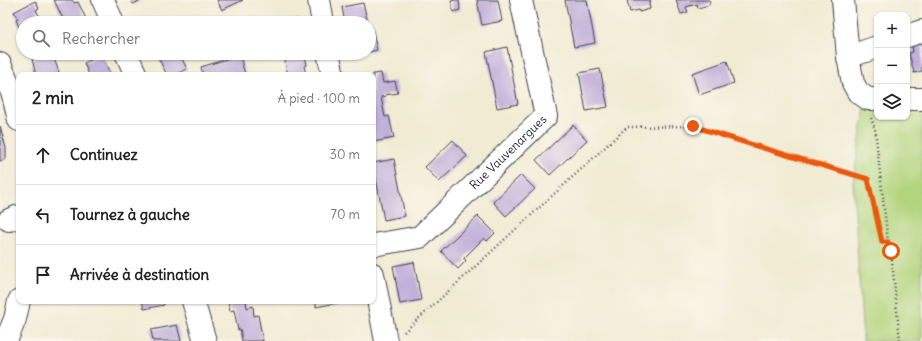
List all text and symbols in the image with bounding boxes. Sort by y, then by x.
map controls [874,12,910,120]
button: + [874,12,910,48]
search box [16,16,376,60]
icon: search [30,27,52,49]
text: Rechercher [62,29,140,48]
button: − [874,48,910,84]
button: layers [874,84,910,120]
text: 2 min [32,87,74,109]
text: À pied · 100 m [278,90,360,107]
street label: Rue Vauvenargues [466,111,550,192]
route end [684,117,702,135]
icon: ahead [32,144,54,166]
text: Continuez [70,145,138,164]
text: 30 m [330,146,360,163]
icon: left [32,204,54,226]
text: Tournez à gauche [70,205,190,224]
text: 70 m [331,206,360,223]
route start [882,242,900,260]
icon: arrive [32,264,54,286]
text: Arrivée à destination [70,265,209,284]

